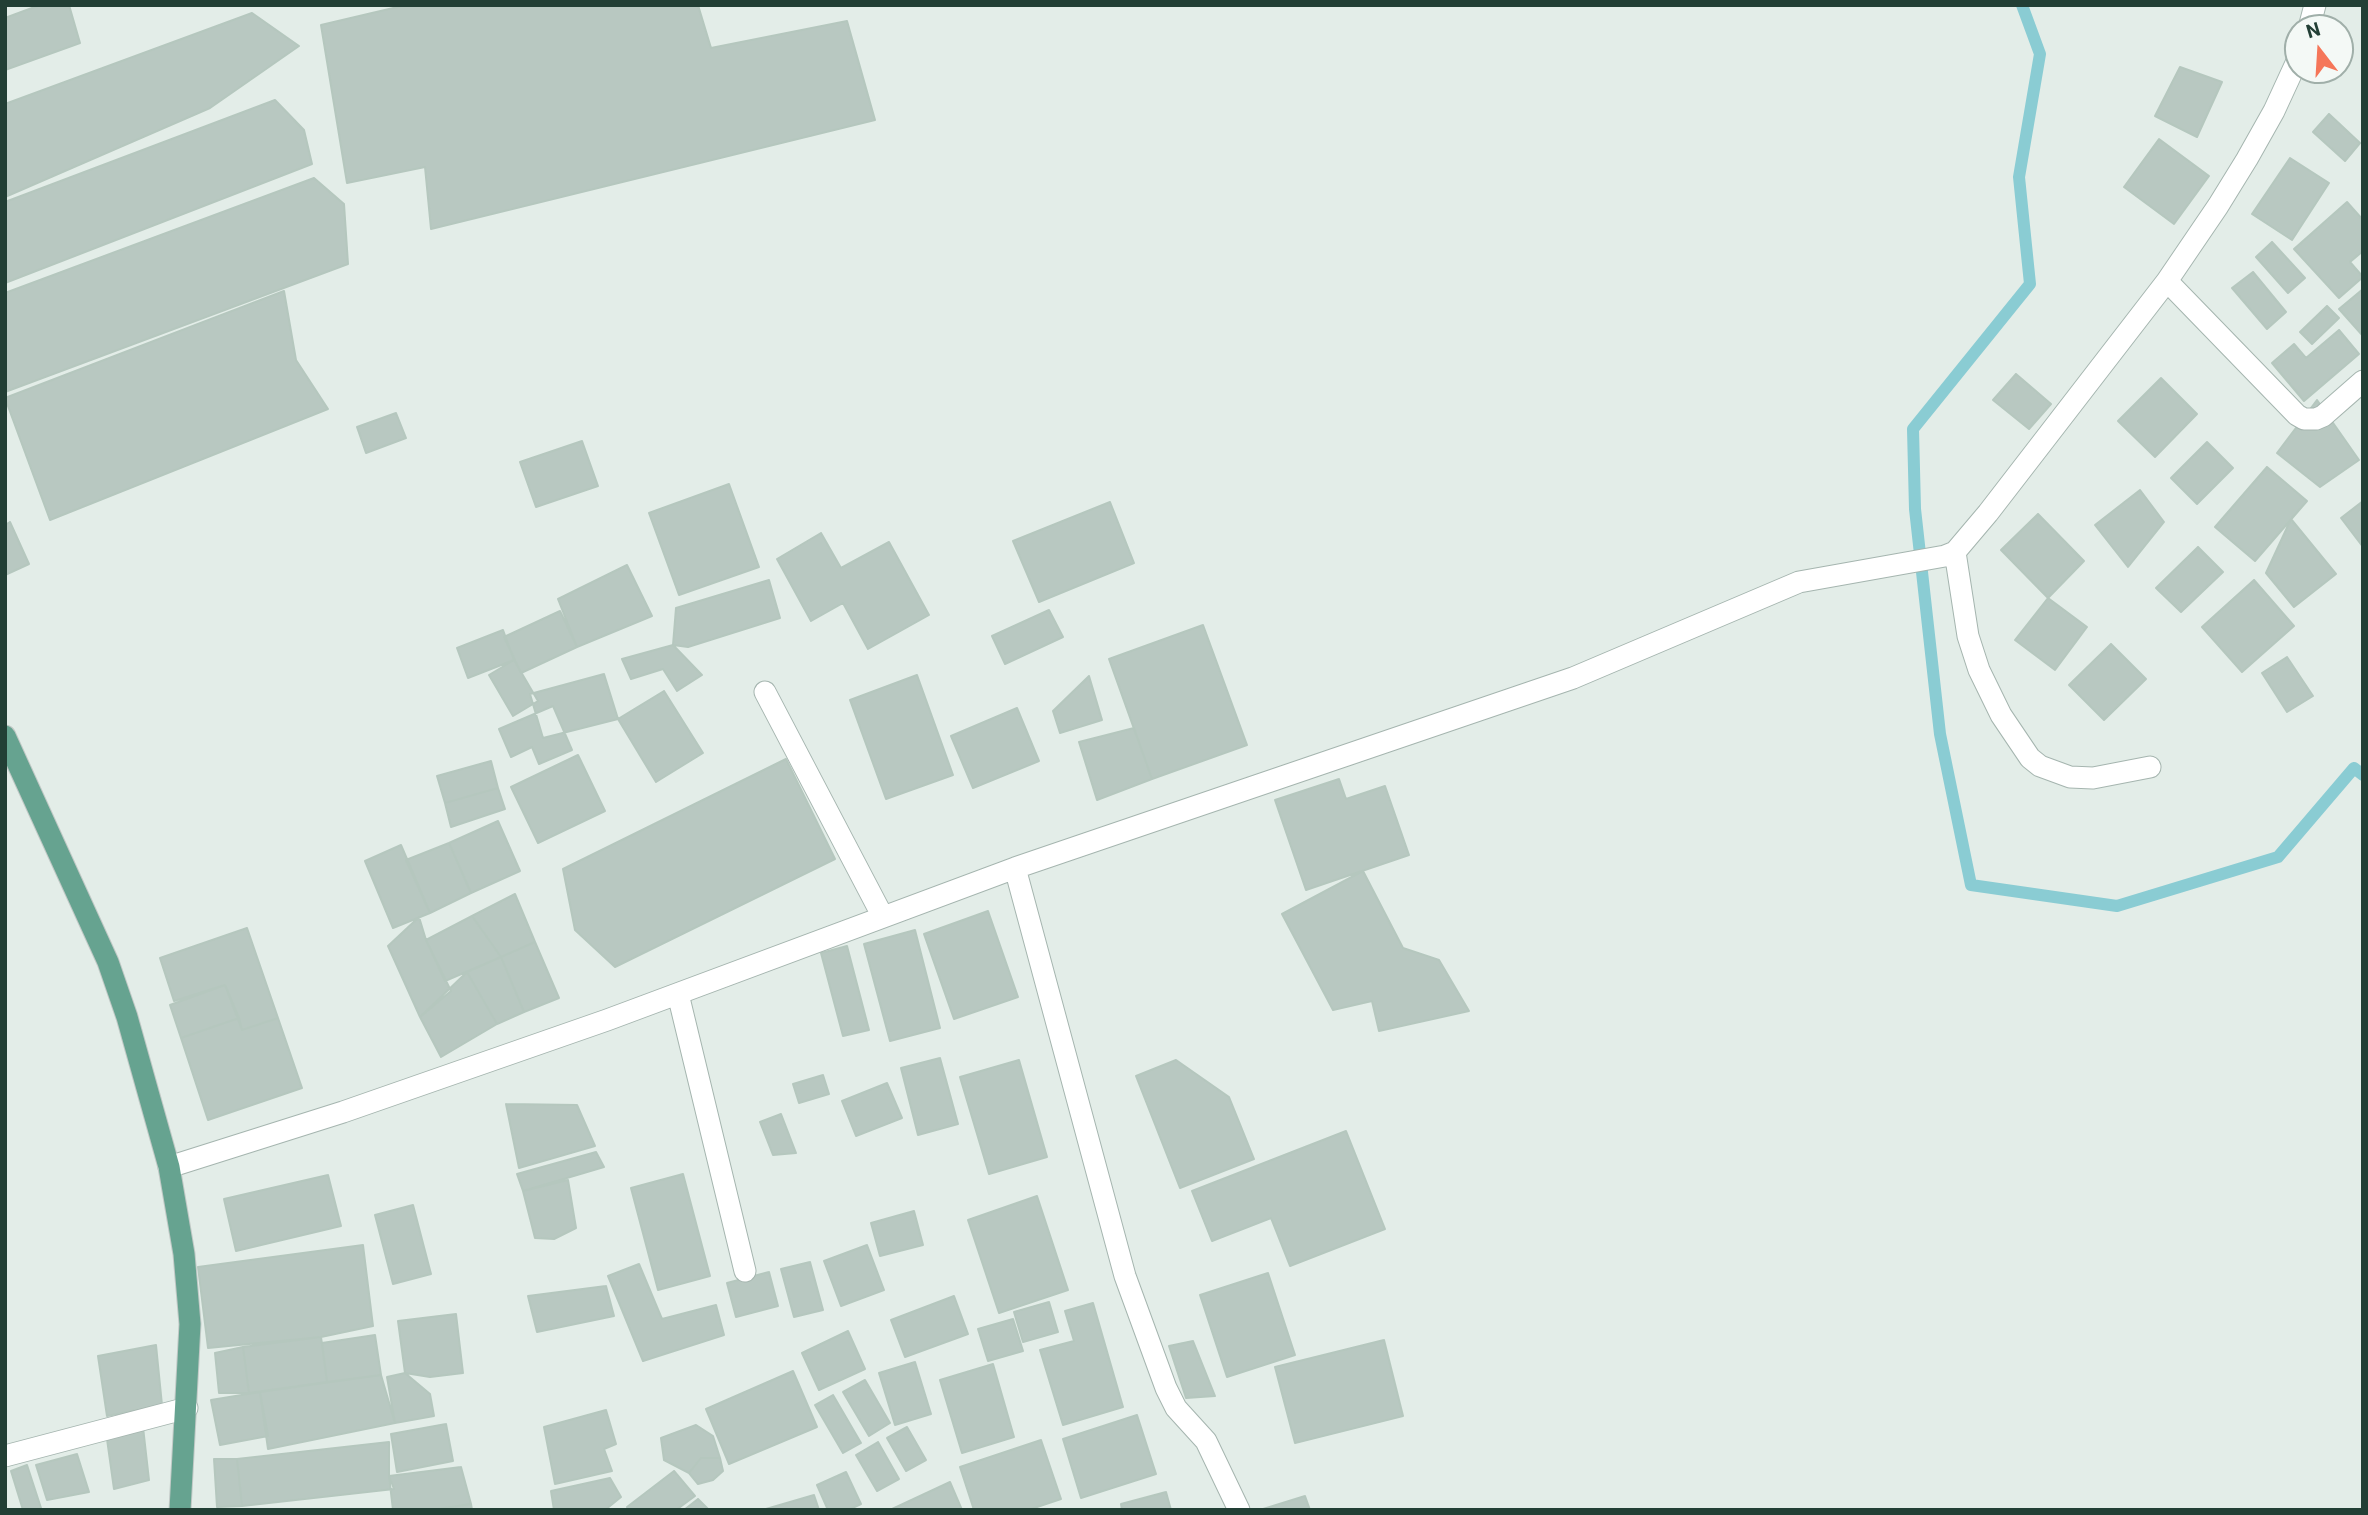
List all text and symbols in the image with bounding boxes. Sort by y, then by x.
north arrow [2284,14,2354,84]
text: N [2304,17,2323,43]

